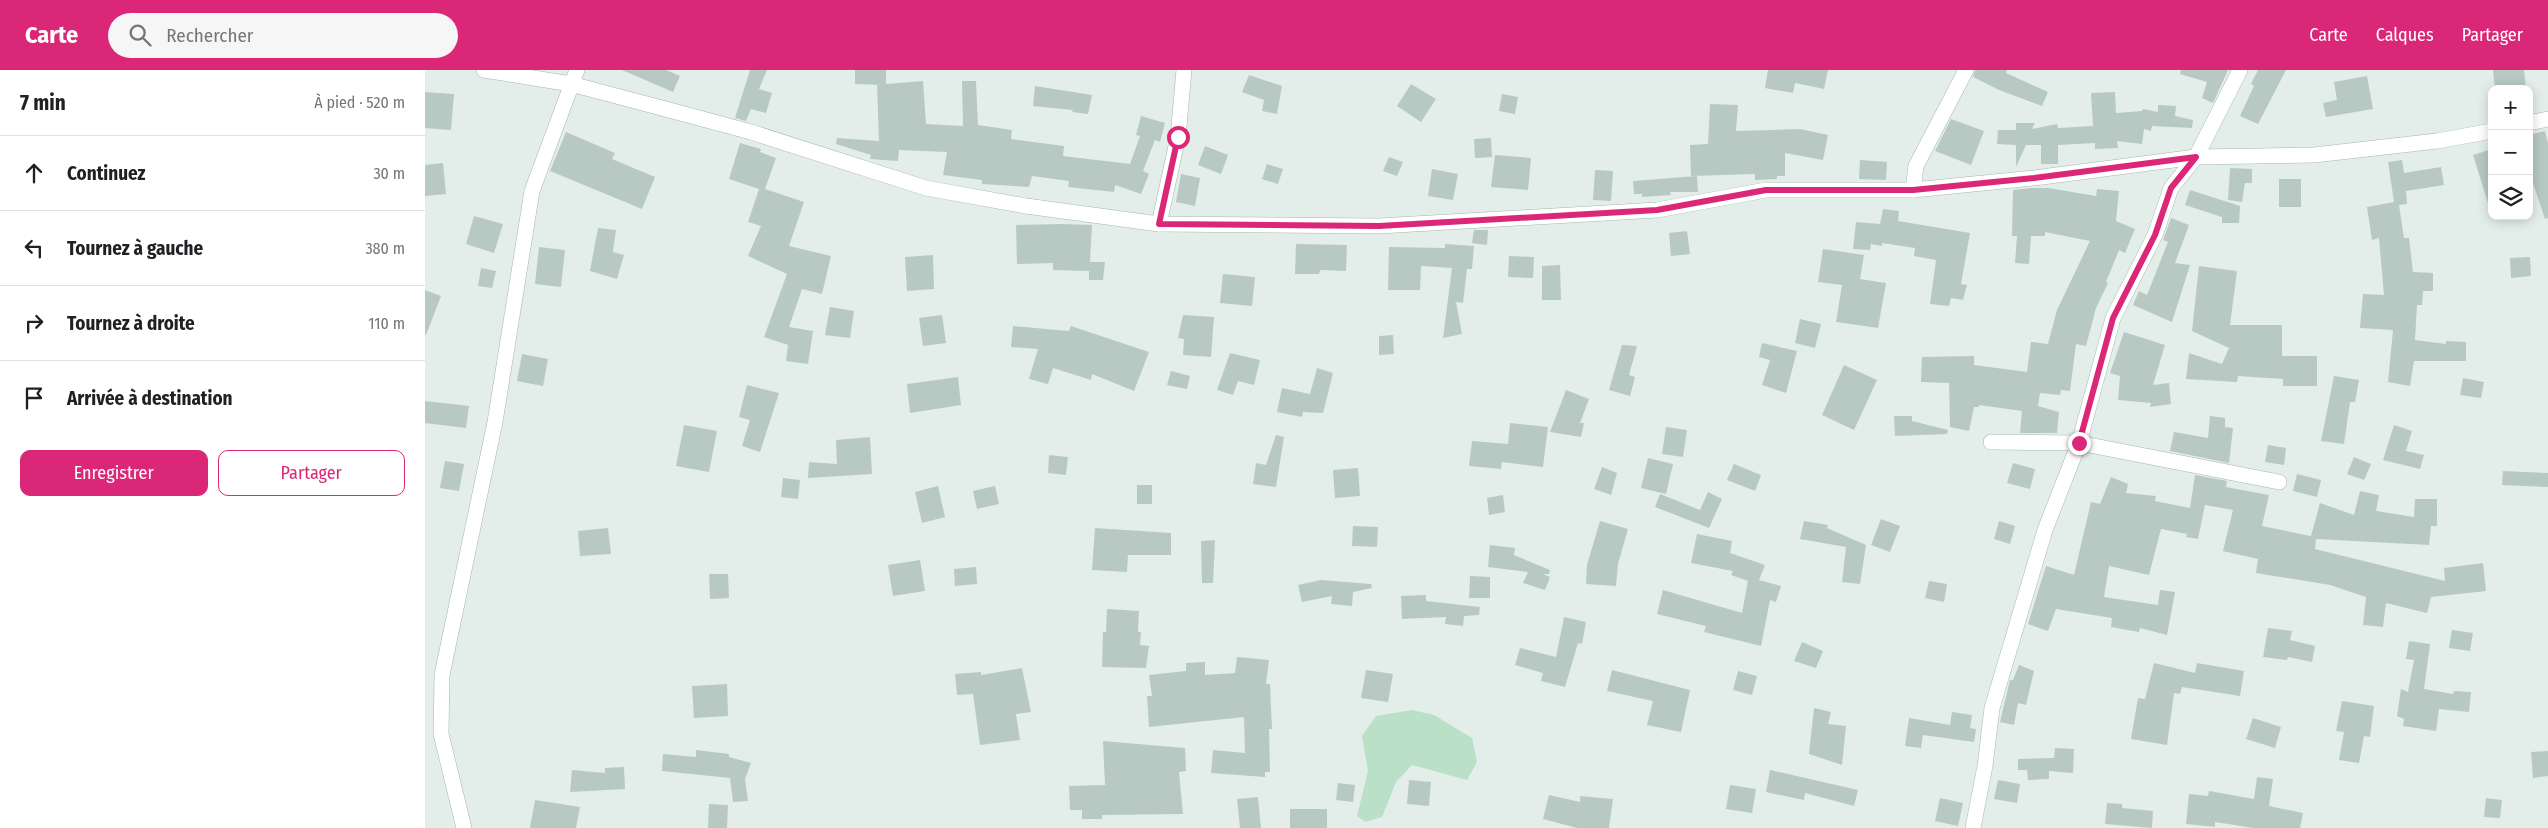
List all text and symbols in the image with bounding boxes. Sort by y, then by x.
search box [108,13,458,58]
text: Carte [25,21,78,49]
icon: search [126,21,154,49]
text: Rechercher [166,24,253,47]
text: Carte [2309,24,2348,46]
text: Calques [2376,24,2434,46]
text: Partager [2462,24,2523,46]
map controls [2488,85,2533,220]
button: + [2488,85,2533,130]
text: 7 min [20,90,66,116]
text: À pied · 520 m [314,93,405,112]
route start [1167,126,1190,149]
button: − [2488,130,2533,175]
icon: ahead [20,159,48,187]
text: Continuez [67,162,146,185]
text: 30 m [373,164,405,183]
button: layers [2488,175,2533,220]
icon: left [20,234,48,262]
text: Tournez à gauche [67,237,203,260]
text: 380 m [365,239,405,258]
icon: right [20,309,48,337]
text: Tournez à droite [67,312,195,335]
text: 110 m [368,314,405,333]
icon: arrive [20,384,48,412]
text: Arrivée à destination [67,387,233,410]
route end [2068,432,2091,455]
button: Enregistrer [20,450,208,496]
button: Partager [218,450,405,496]

